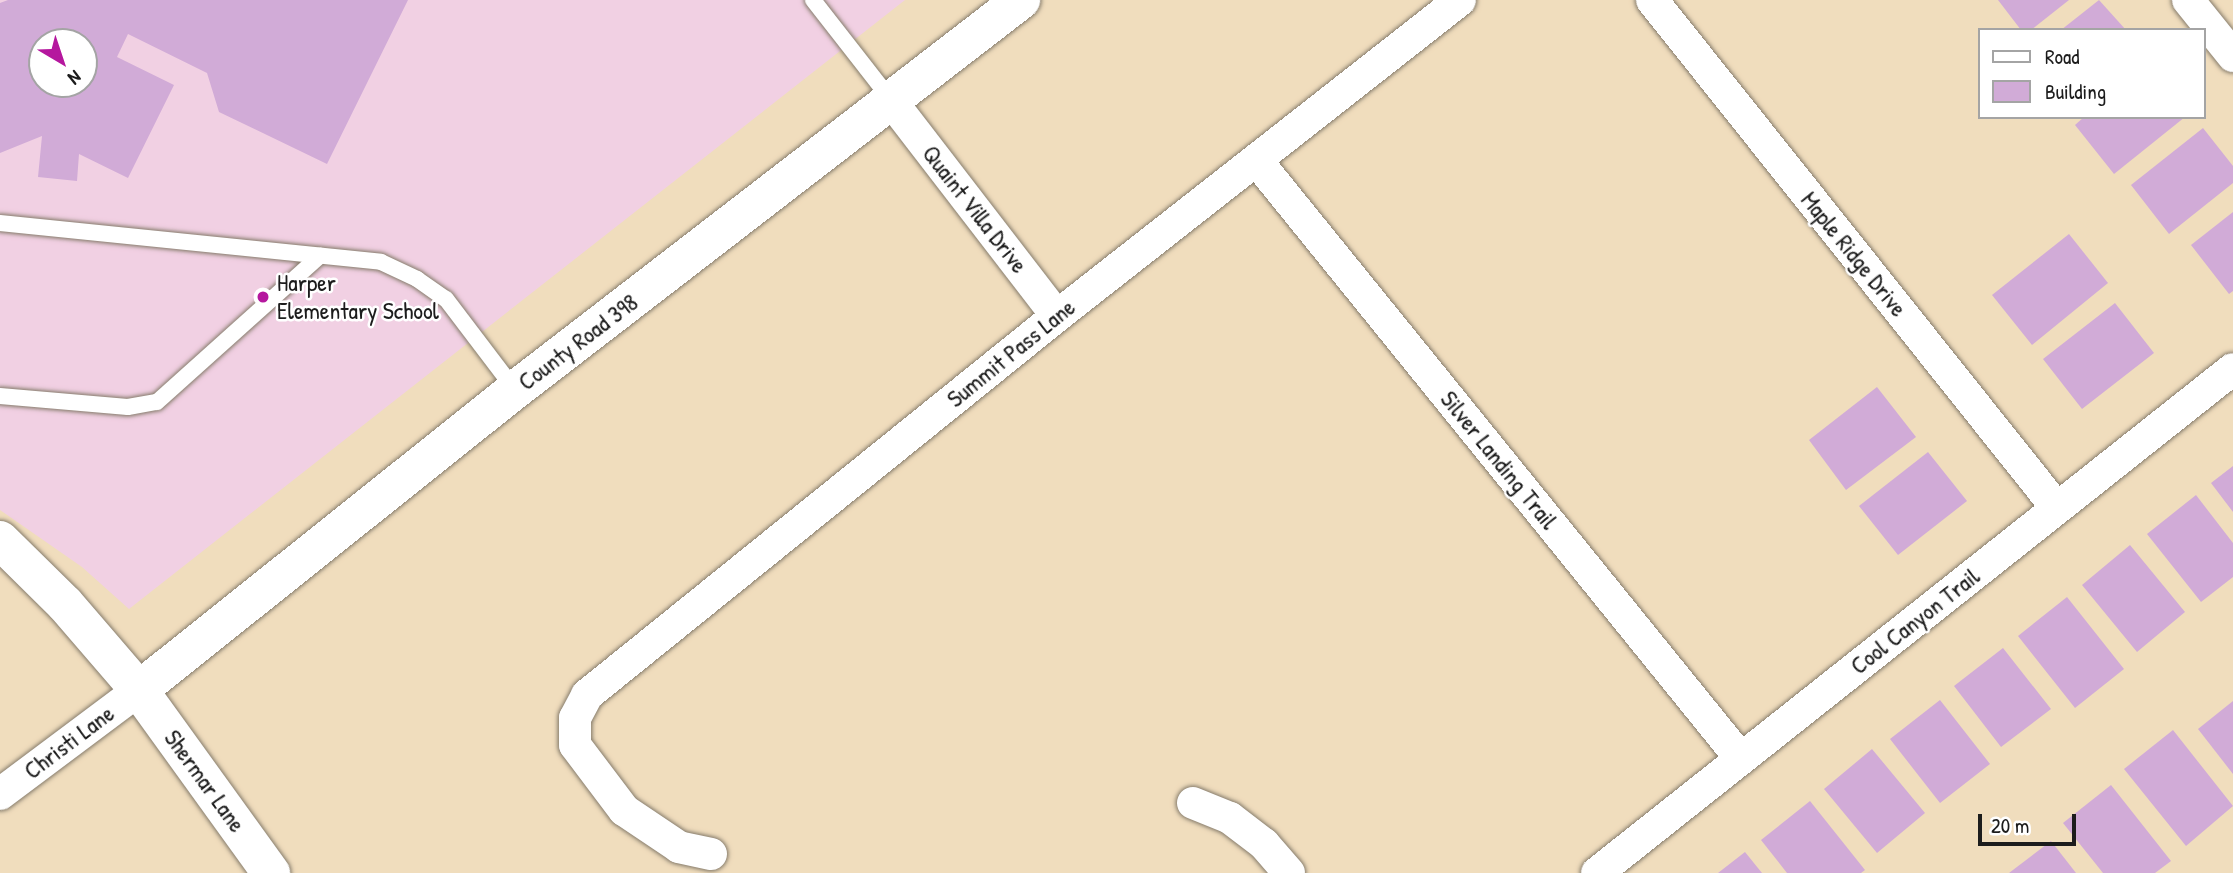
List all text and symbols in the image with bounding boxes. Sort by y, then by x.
north arrow [28,28,98,98]
legend [1978,28,2205,119]
text: Road [2045,42,2079,71]
text: N [63,64,87,91]
text: Building [2045,77,2106,106]
street label: Quaint Villa Drive [916,139,1034,279]
street label: Maple Ridge Drive [1795,186,1913,322]
place label: Harper Elementary School [277,269,439,325]
street label: County Road 398 [513,288,643,396]
marker: Harper Elementary School [255,289,271,305]
street label: Summit Pass Lane [941,293,1081,413]
street label: Silver Landing Trail [1435,385,1563,535]
street label: Cool Canyon Trail [1845,562,1985,680]
street label: Christi Lane [18,699,120,785]
street label: Shermar Lane [158,724,252,838]
scale bar [1981,800,2079,844]
text: 20 m [1991,811,2029,840]

